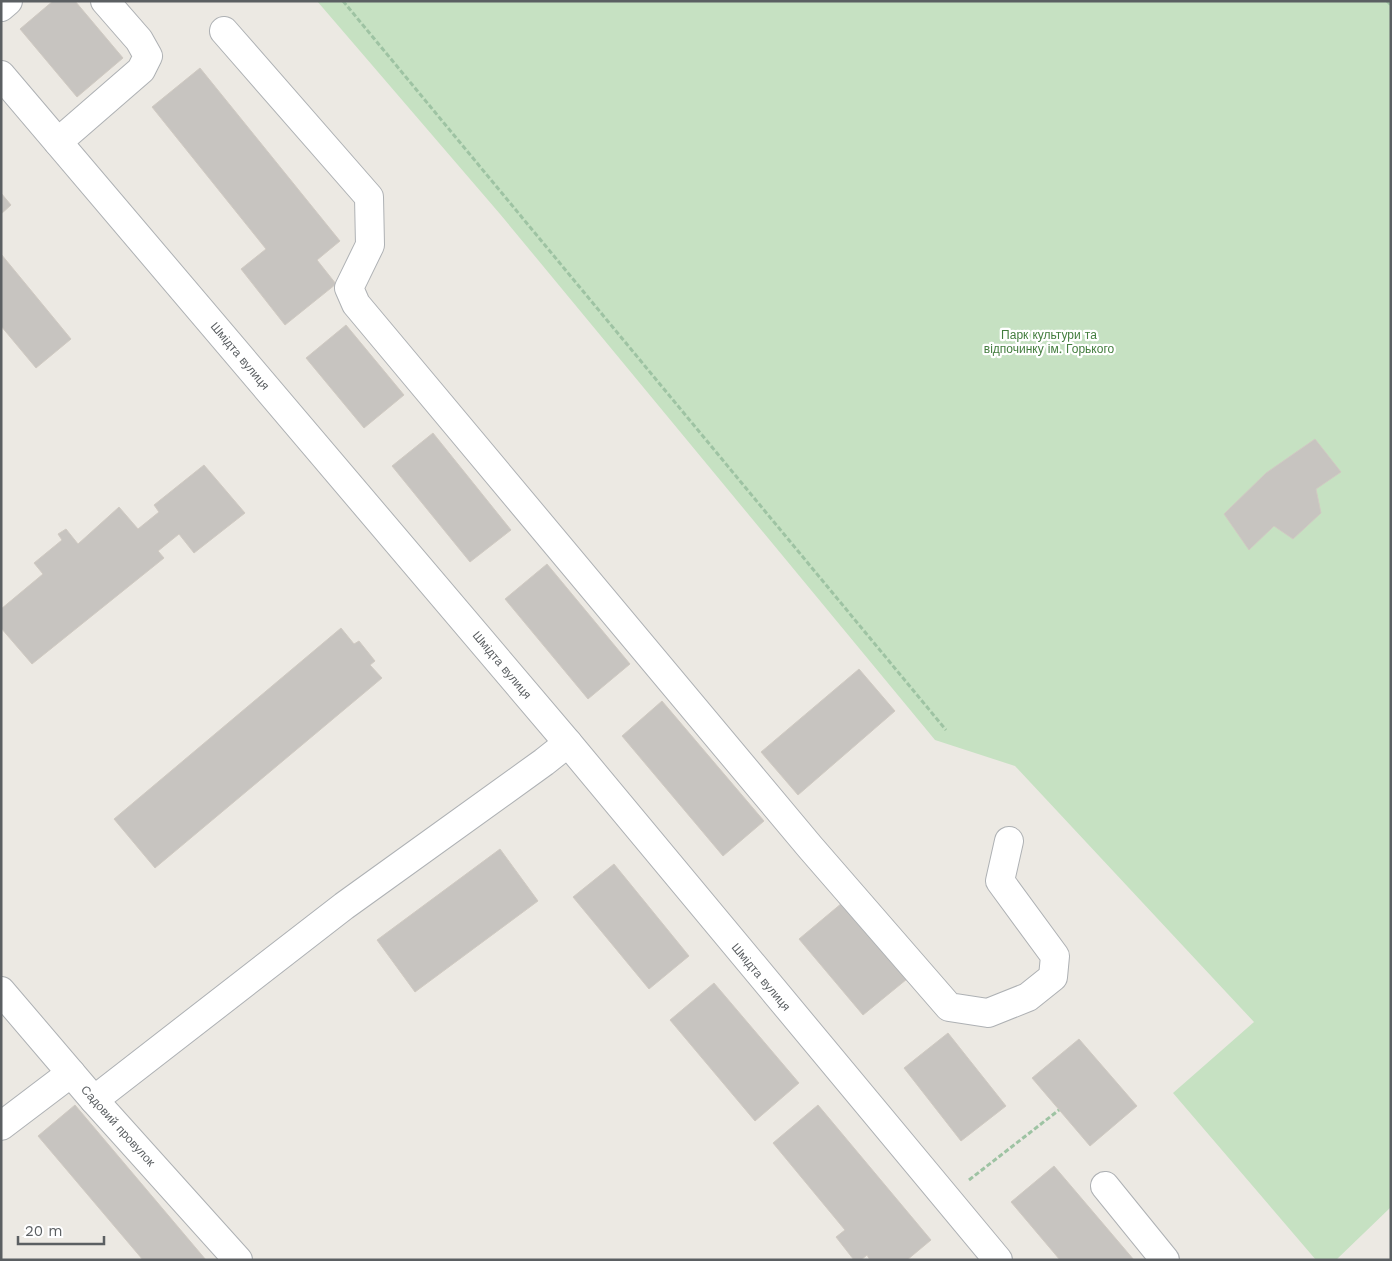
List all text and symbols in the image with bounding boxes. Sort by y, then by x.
street label: Шмідта вулиця [208,319,272,393]
park label: Парк культури та відпочинку ім. Горького [984,328,1114,356]
street label: Шмідта вулиця [470,628,534,702]
street label: Шмідта вулиця [729,940,793,1014]
street label: Садовий провулок [78,1083,158,1170]
scale bar [18,1214,104,1246]
text: 20 m [25,1222,63,1240]

